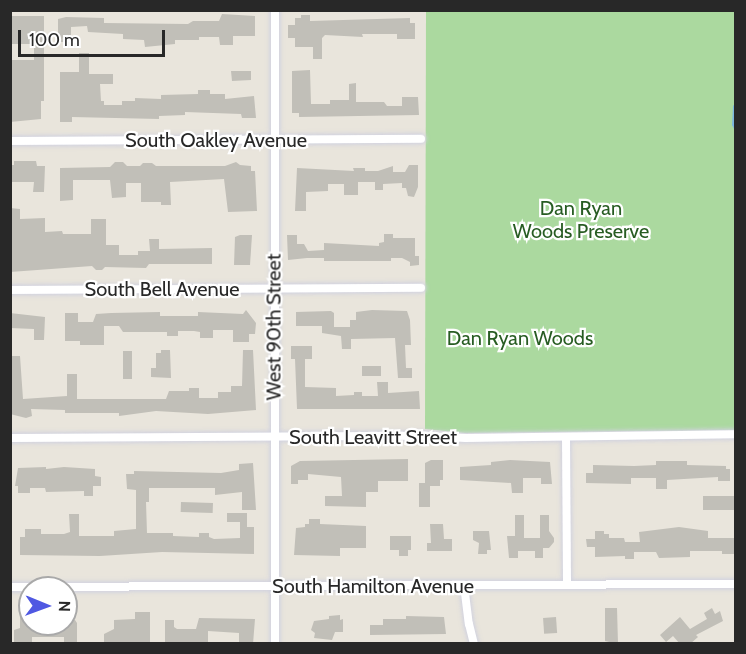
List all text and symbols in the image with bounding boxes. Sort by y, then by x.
scale bar [21,18,168,56]
text: 100 m [29,29,80,51]
street label: South Oakley Avenue [125,128,307,152]
park label: Dan Ryan Woods Preserve [513,196,649,243]
street label: West 90th Street [262,254,286,400]
street label: South Bell Avenue [85,277,239,301]
park label: Dan Ryan Woods [447,326,593,350]
street label: South Leavitt Street [289,425,457,449]
street label: South Hamilton Avenue [272,574,474,598]
north arrow [18,576,78,636]
text: N [55,600,74,612]

